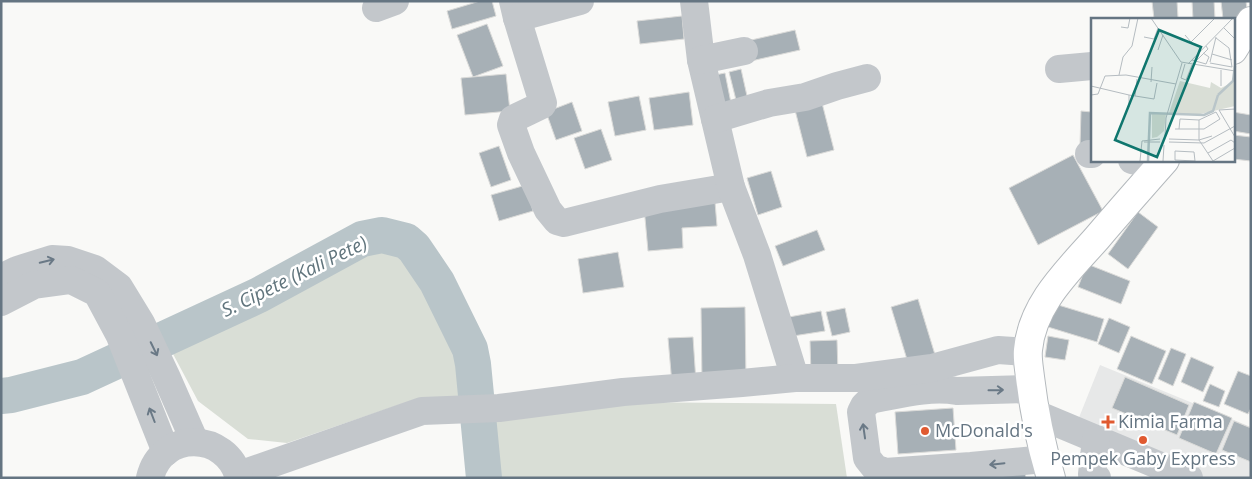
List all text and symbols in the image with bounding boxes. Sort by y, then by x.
inset map [1091,18,1234,161]
water label: S. Cipete (Kali Pete) [217,229,371,323]
one-way arrow [38,256,54,265]
one-way arrow [149,342,159,357]
one-way arrow [988,385,1004,395]
one-way arrow [147,408,156,424]
place label: Kimia Farma [1118,409,1223,433]
marker: Kimia Farma [1102,416,1114,428]
place label: McDonald's [935,418,1033,442]
one-way arrow [858,424,868,440]
marker: McDonald's [919,425,931,437]
marker: Pempek Gaby Express [1137,434,1149,446]
place label: Pempek Gaby Express [1050,446,1236,470]
one-way arrow [989,459,1005,469]

